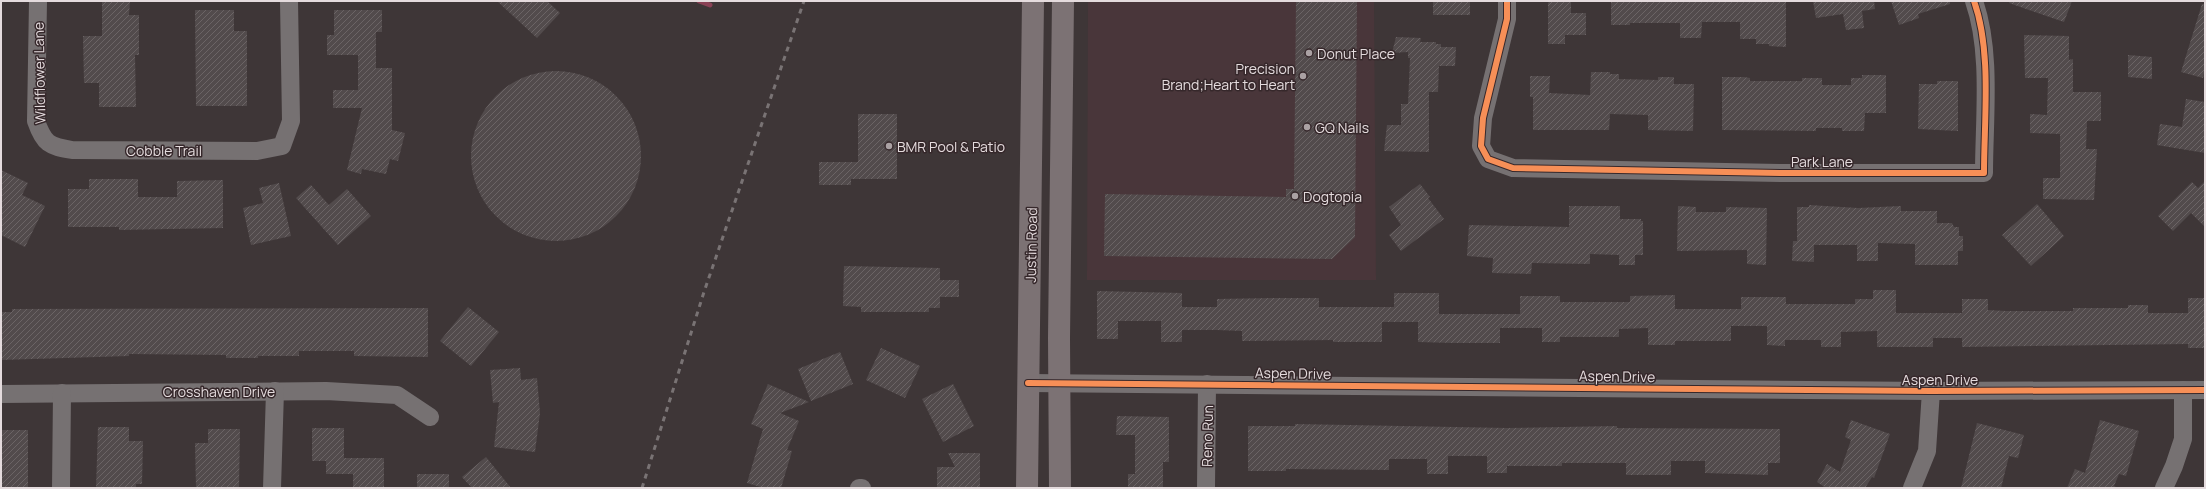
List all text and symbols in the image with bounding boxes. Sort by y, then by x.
street label: Wildflower Lane [29,22,49,124]
place label: Donut Place [1317,44,1395,63]
marker: Donut Place [1304,48,1314,58]
place label: Precision Brand;Heart to Heart [1162,59,1295,94]
marker: Precision Brand;Heart to Heart [1298,71,1308,81]
place label: GQ Nails [1315,118,1369,137]
marker: GQ Nails [1302,122,1312,132]
place label: BMR Pool & Patio [897,137,1005,156]
street label: Cobble Trail [126,141,202,160]
marker: BMR Pool & Patio [884,141,894,151]
street label: Park Lane [1791,152,1853,171]
place label: Dogtopia [1303,187,1362,206]
marker: Dogtopia [1290,191,1300,201]
street label: Justin Road [1021,207,1041,283]
street label: Aspen Drive [1255,363,1331,383]
street label: Aspen Drive [1579,366,1655,386]
street label: Aspen Drive [1902,370,1978,389]
street label: Crosshaven Drive [163,382,275,401]
street label: Reno Run [1197,405,1217,467]

